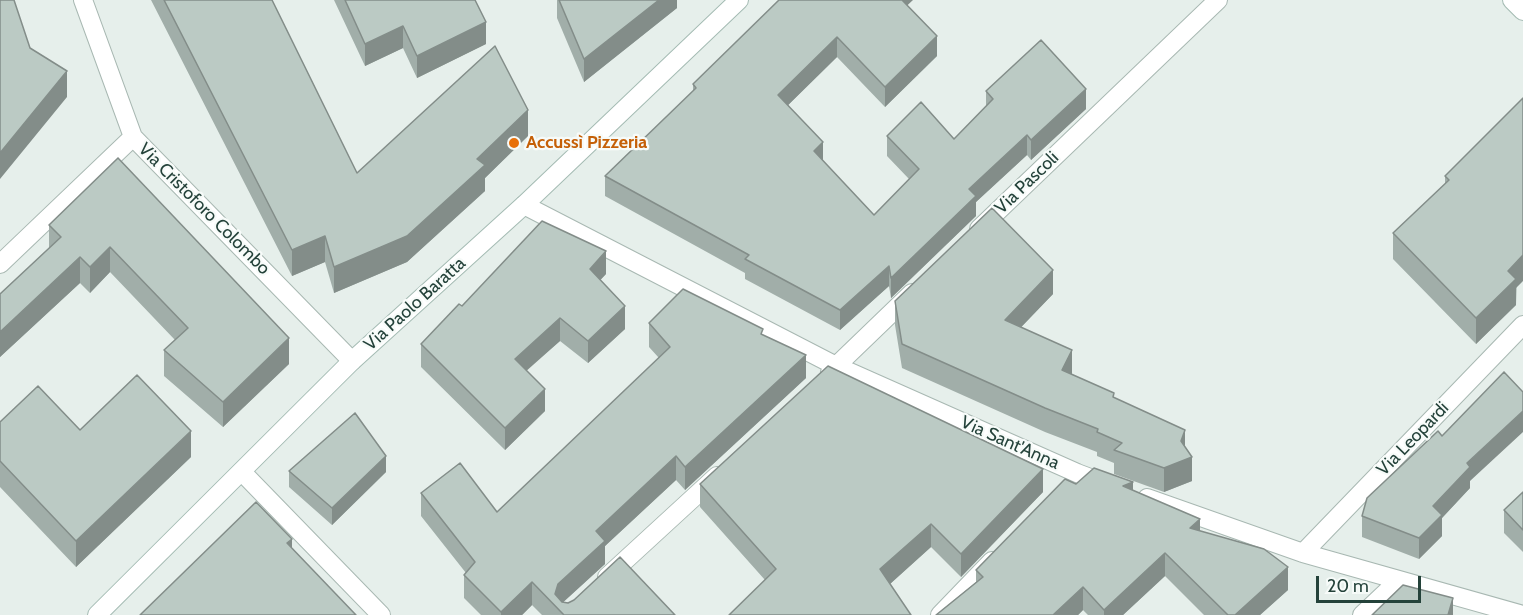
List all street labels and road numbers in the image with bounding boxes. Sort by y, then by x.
street label: Via Cristoforo Colombo [134,139,274,279]
street label: Via Pascoli [991,147,1063,219]
street label: Via Paolo Baratta [360,253,470,355]
street label: Via Leopardi [1373,398,1453,480]
street label: Via Sant'Anna [957,412,1063,474]

